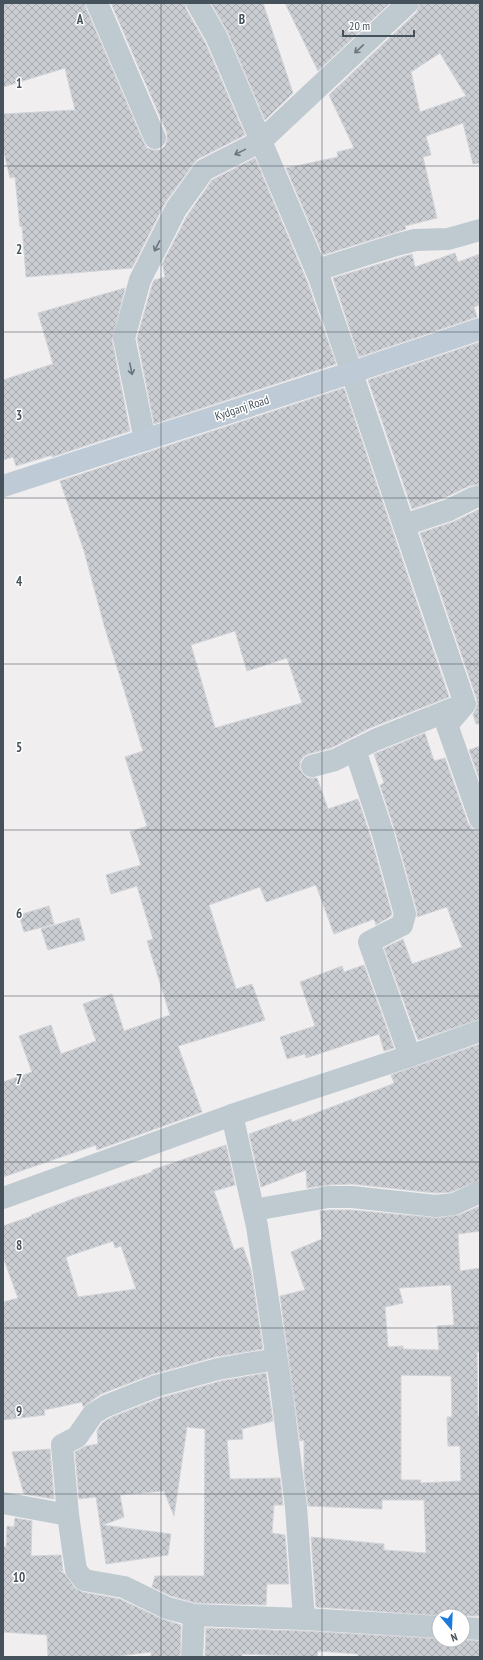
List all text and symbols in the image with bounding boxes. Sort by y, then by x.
text: A [76,11,84,28]
text: B [239,11,245,28]
scale bar [343,12,414,38]
text: 20 m [349,18,370,33]
one-way arrow [354,44,364,54]
text: 1 [16,75,22,92]
one-way arrow [234,149,246,156]
one-way arrow [153,240,160,252]
text: 2 [16,241,22,258]
one-way arrow [127,362,135,375]
street label: Kydganj Road [213,392,271,423]
text: 3 [16,407,22,424]
text: 4 [16,573,23,590]
text: 5 [16,739,22,756]
text: 6 [16,905,22,922]
text: 7 [16,1071,22,1088]
text: 8 [16,1237,22,1254]
text: 9 [16,1403,22,1420]
text: 10 [13,1569,25,1586]
north arrow [431,1608,471,1648]
text: N [449,1630,459,1645]

